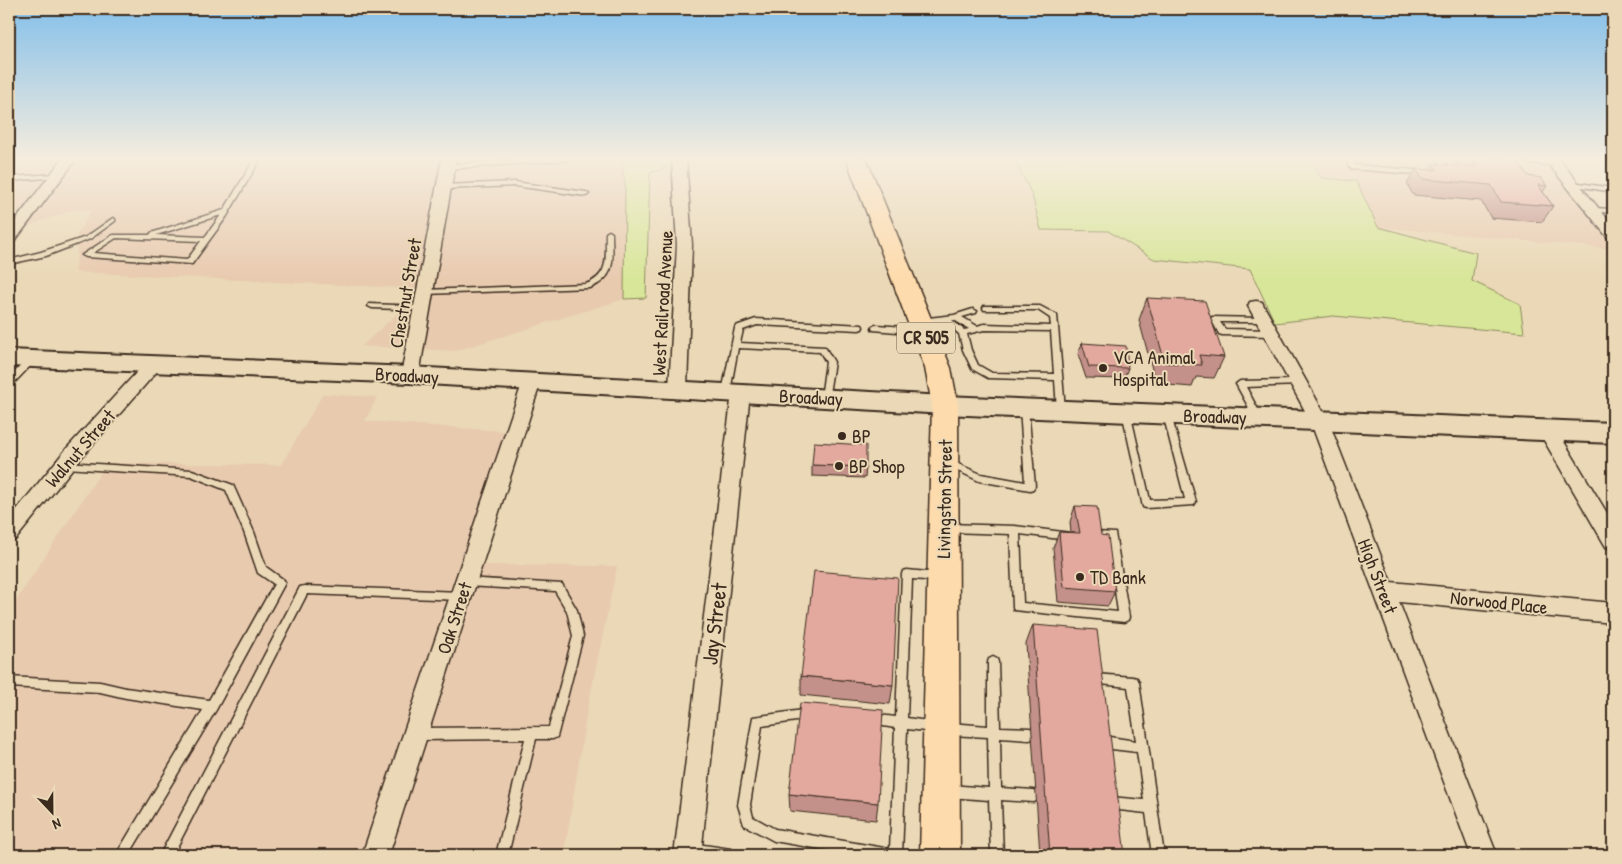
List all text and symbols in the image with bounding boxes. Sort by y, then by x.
street label: West Railroad Avenue [645,229,679,376]
street label: Chestnut Street [383,236,428,350]
road number: CR 505 [897,322,955,353]
place label: VCA Animal Hospital [1113,344,1196,392]
street label: Broadway [374,360,440,390]
marker: VCA Animal Hospital [1097,362,1109,374]
street label: Broadway [778,382,844,412]
street label: Broadway [1183,402,1247,430]
street label: Walnut Street [39,403,121,493]
place label: BP [852,423,871,449]
marker: BP [836,430,848,442]
street label: Livingston Street [930,439,958,559]
place label: BP Shop [849,453,905,479]
marker: BP Shop [833,460,845,472]
street label: High Street [1352,535,1404,618]
place label: TD Bank [1090,564,1146,590]
marker: TD Bank [1074,571,1086,583]
street label: Oak Street [430,578,478,657]
street label: Jay Street [694,581,734,667]
street label: Norwood Place [1449,584,1549,620]
north arrow [28,786,78,836]
text: N [50,814,64,835]

